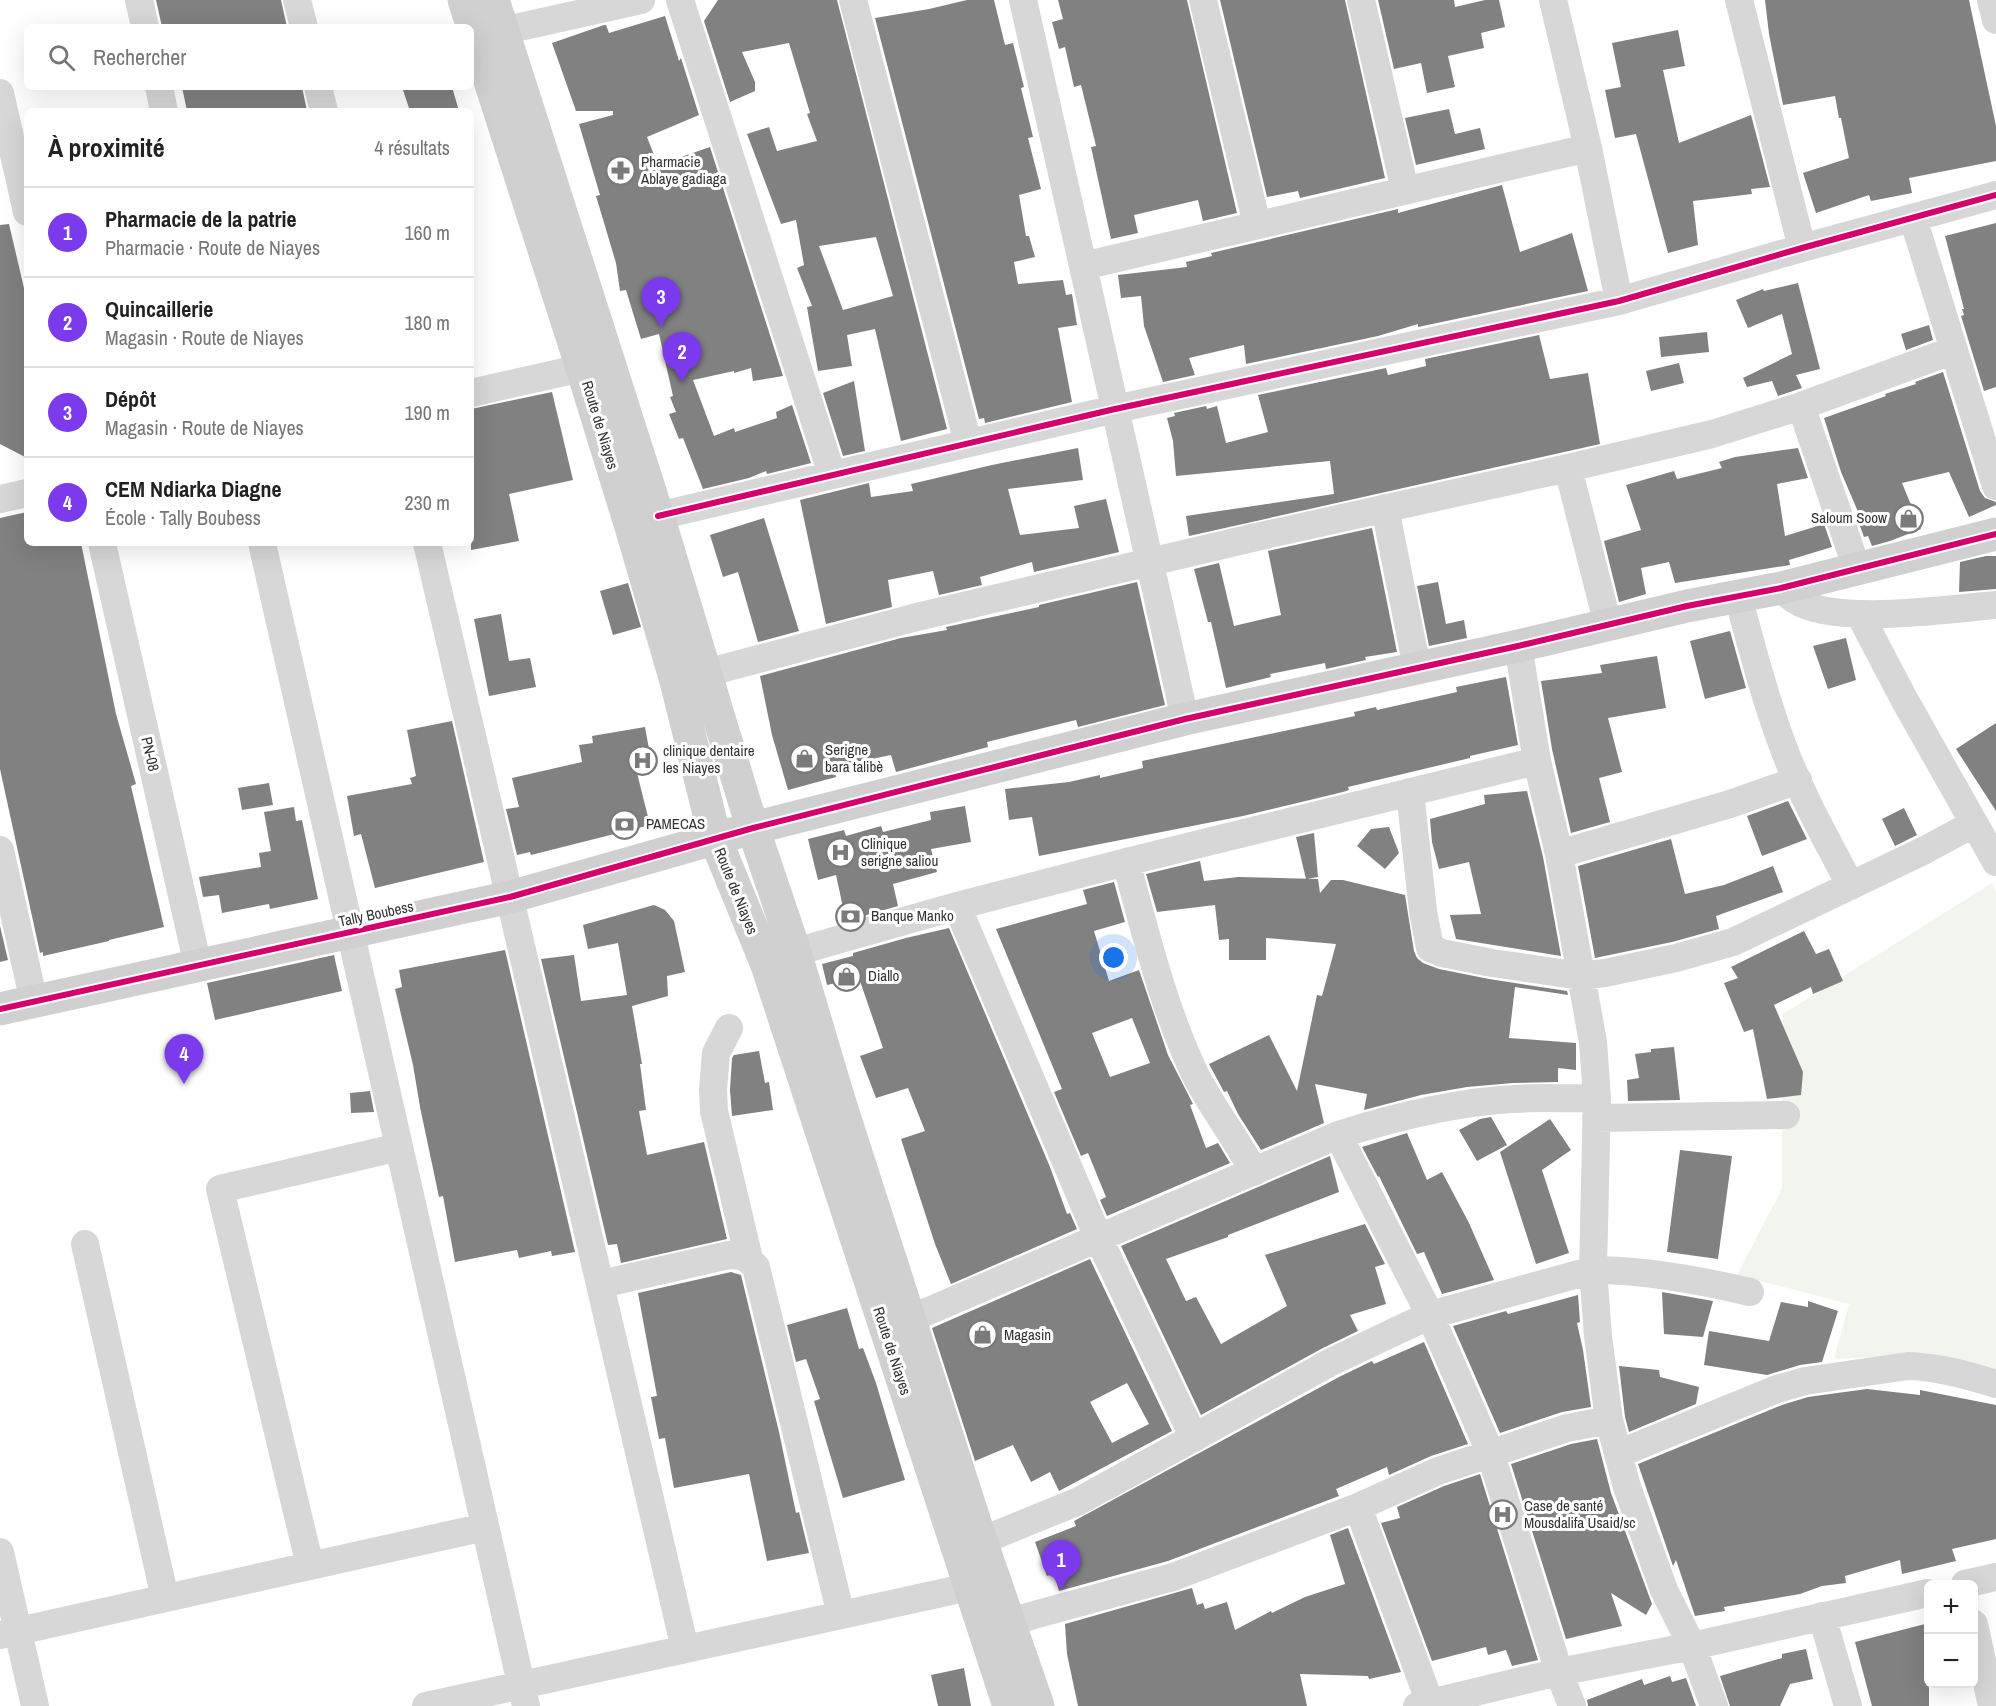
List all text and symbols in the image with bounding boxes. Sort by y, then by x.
search box [24,24,474,90]
icon: search [45,41,78,74]
text: Rechercher [93,42,186,72]
text: À proximité [48,130,165,165]
text: 4 résultats [374,134,450,161]
place label: Pharmacie Ablaye gadiaga [640,151,727,189]
pharmacy icon: Pharmacie Ablaye gadiaga [604,155,636,187]
text: Pharmacie de la patrie [105,204,297,234]
text: 1 [63,219,72,246]
text: 160 m [404,219,450,246]
text: Pharmacie · Route de Niayes [105,234,320,261]
pin: 3 [642,278,680,327]
text: Quincaillerie [105,294,213,324]
text: 2 [63,309,72,336]
text: 180 m [404,309,450,336]
text: Magasin · Route de Niayes [105,324,304,351]
pin: 2 [662,332,702,382]
street label: Route de Niayes [577,378,624,472]
text: Dépôt [105,384,156,414]
text: 3 [63,399,72,426]
text: 190 m [404,399,450,426]
text: Magasin · Route de Niayes [105,414,304,441]
text: CEM Ndiarka Diagne [105,474,281,504]
text: 4 [63,489,72,516]
text: 230 m [404,489,450,516]
shop icon: Saloum Soow [1892,502,1924,534]
text: École · Tally Boubess [105,504,261,531]
place label: Saloum Soow [1811,507,1887,528]
street label: PN-08 [136,735,165,773]
place label: Serigne bara talibè [825,739,883,777]
place label: clinique dentaire les Niayes [663,740,755,778]
shop icon: Serigne bara talibè [788,743,820,775]
hospital icon: clinique dentaire les Niayes [626,744,658,776]
bank icon: PAMECAS [609,808,641,840]
place label: PAMECAS [646,813,705,834]
place label: Clinique serigne saliou [861,833,938,871]
hospital icon: Clinique serigne saliou [824,837,856,869]
street label: Route de Niayes [710,844,763,937]
street label: Tally Boubess [336,895,415,932]
bank icon: Banque Manko [834,900,866,932]
place label: Banque Manko [871,905,954,926]
your location [1099,943,1128,972]
shop icon: Diallo [831,960,863,992]
place label: Diallo [868,965,900,986]
pin: 4 [164,1034,204,1084]
street label: Route de Niayes [868,1304,917,1398]
shop icon: Magasin [967,1319,999,1351]
place label: Magasin [1004,1324,1051,1345]
place label: Case de santé Mousdalifa Usaid/sc [1524,1495,1635,1533]
hospital icon: Case de santé Mousdalifa Usaid/sc [1487,1499,1519,1531]
pin: 1 [1042,1540,1080,1590]
map controls [1924,1580,1978,1688]
button: + [1924,1580,1978,1634]
button: − [1924,1634,1978,1688]

